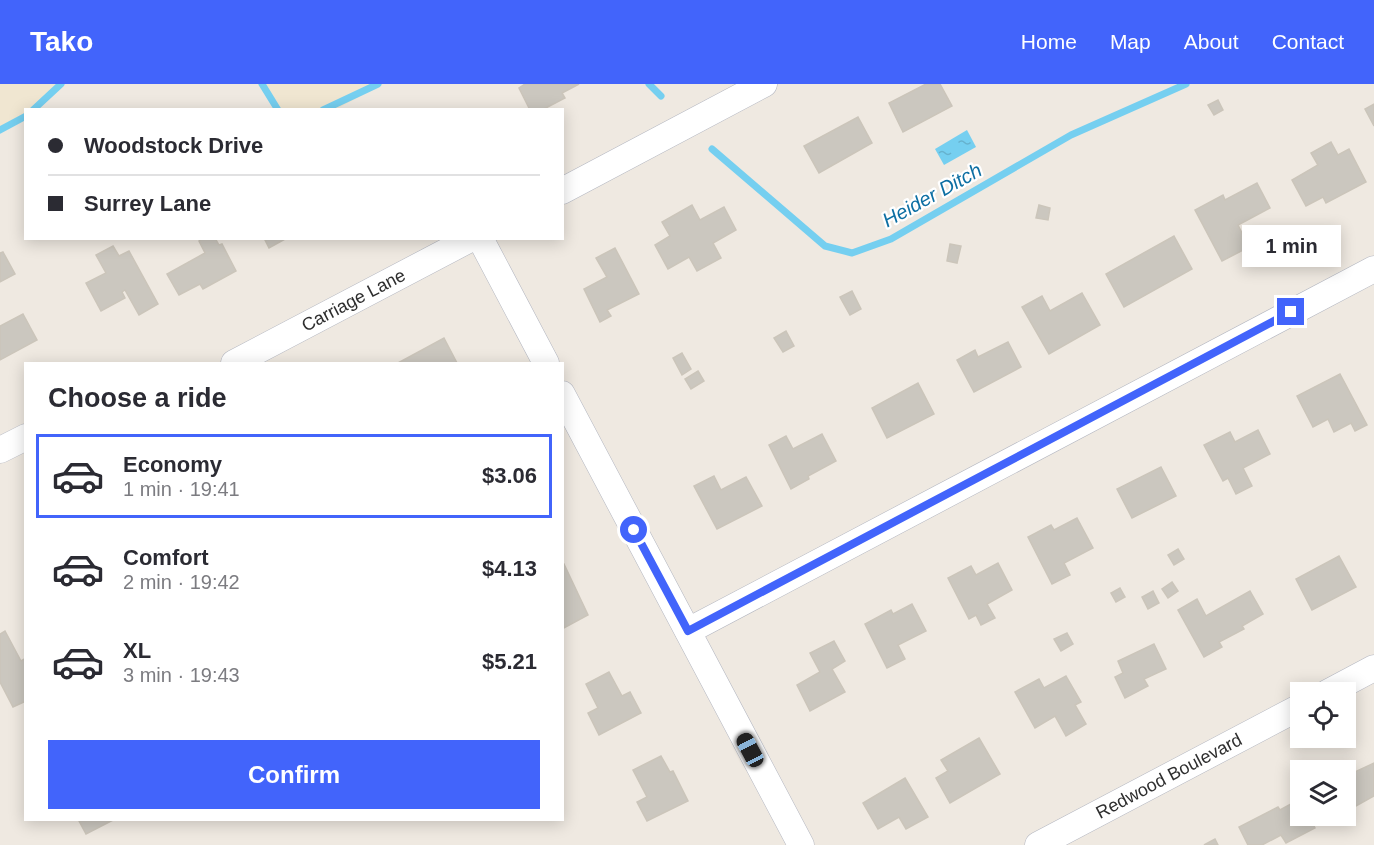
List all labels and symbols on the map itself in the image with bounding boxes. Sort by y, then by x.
water label: Heider Ditch [879,159,985,231]
callout: 1 min [1242,225,1340,267]
street label: Carriage Lane [298,265,409,336]
route end [1277,298,1304,325]
route start [620,516,647,543]
street label: Redwood Boulevard [1093,729,1245,823]
car [734,730,766,770]

